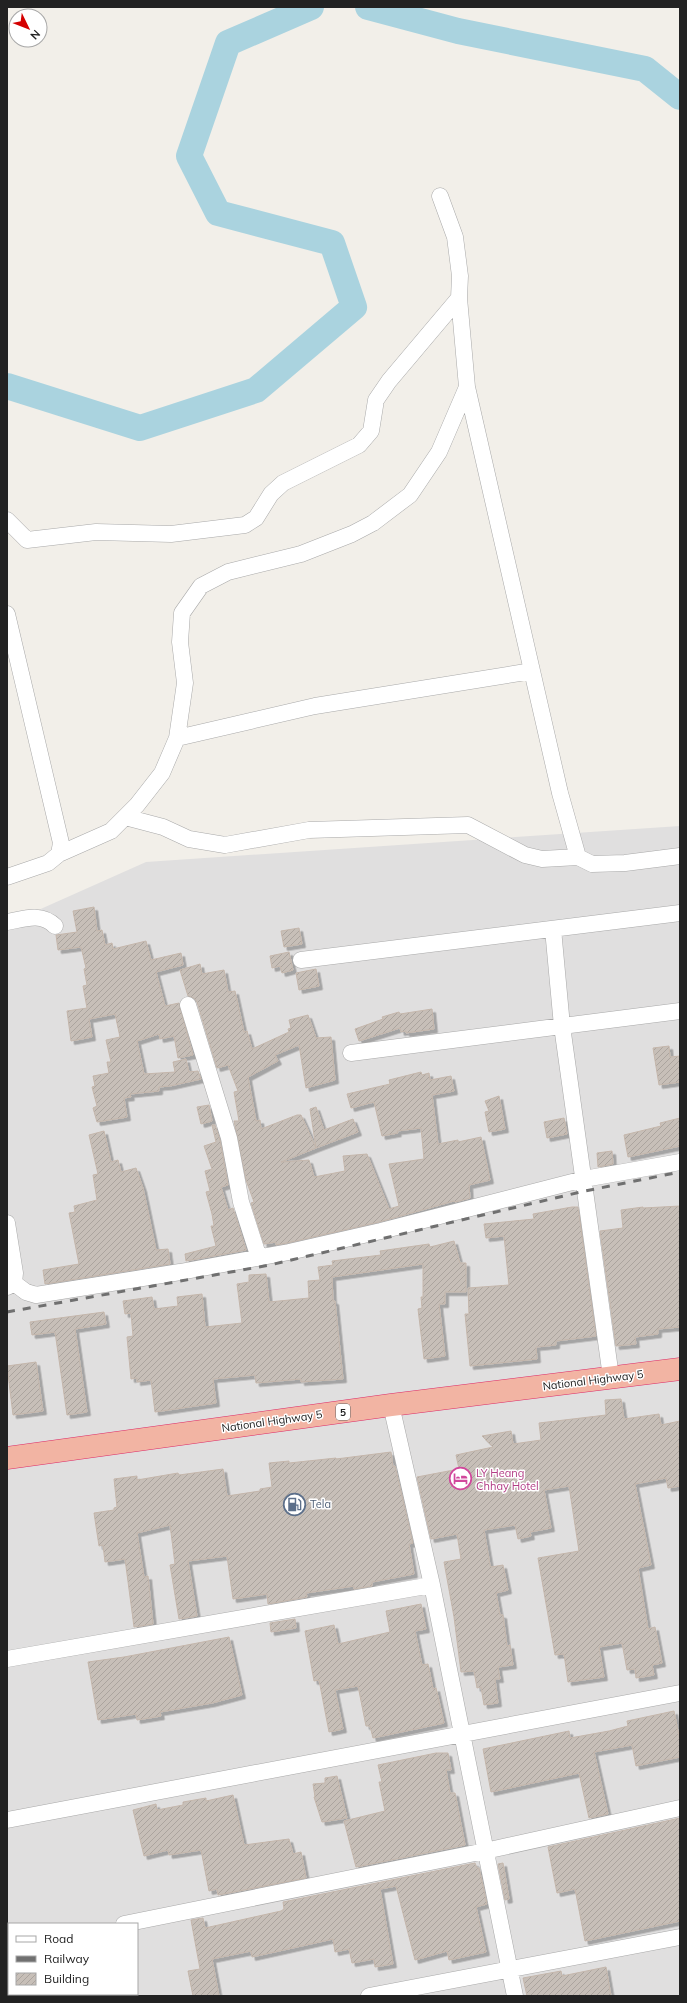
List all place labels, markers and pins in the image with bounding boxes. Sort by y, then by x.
hotel icon: LY Heang Chhay Hotel [448,1466,474,1492]
place label: LY Heang Chhay Hotel [476,1466,539,1493]
fuel station icon: Tela [281,1491,307,1517]
place label: Tela [310,1497,331,1511]

